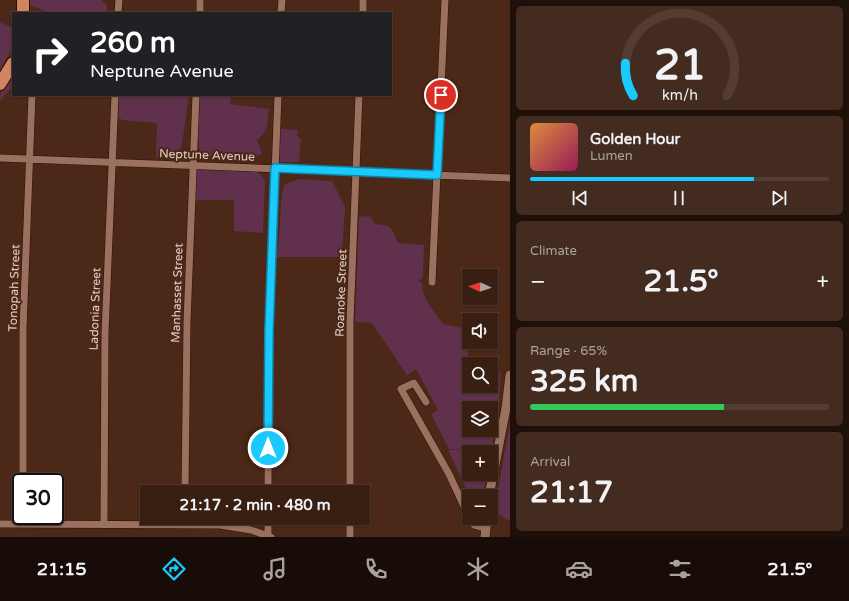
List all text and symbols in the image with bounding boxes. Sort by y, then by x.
text: 260 m [90,26,176,60]
icon: right [24,28,76,80]
text: 21 [653,41,706,91]
text: Neptune Avenue [90,60,234,82]
pin [424,78,458,112]
icon: arrive [430,84,452,106]
text: km/h [662,87,697,104]
text: Golden Hour [590,130,680,148]
street label: Neptune Avenue [159,146,255,164]
text: Lumen [590,148,633,164]
icon: previous [569,187,591,209]
icon: pause [668,187,690,209]
icon: next [768,187,790,209]
street label: Manhasset Street [168,242,186,343]
text: Climate [530,243,577,259]
street label: Tonopah Street [5,244,23,332]
street label: Roanoke Street [332,248,350,337]
text: 21.5° [644,263,719,300]
street label: Ladonia Street [87,267,103,351]
north arrow [462,269,498,305]
map controls [462,269,498,525]
text: − [530,269,546,295]
text: + [817,269,829,295]
button: sound [462,313,498,349]
text: Range · 65% [530,343,607,359]
button: search [462,357,498,393]
text: 325 km [530,363,638,400]
button: layers [462,401,498,437]
position arrow [247,427,289,469]
button: + [462,445,498,481]
text: Arrival [530,454,570,470]
speed limit sign: 30 [12,473,64,525]
text: 21:17 [530,474,613,511]
button: − [462,489,498,525]
text: 21:17 · 2 min · 480 m [180,496,330,514]
icon: directions [160,555,188,583]
icon: music [261,555,289,583]
icon: phone [362,555,390,583]
icon: climate [464,555,492,583]
icon: car [565,555,593,583]
icon: filters [666,555,694,583]
text: 21:15 [37,558,87,580]
text: 21.5° [767,558,812,580]

